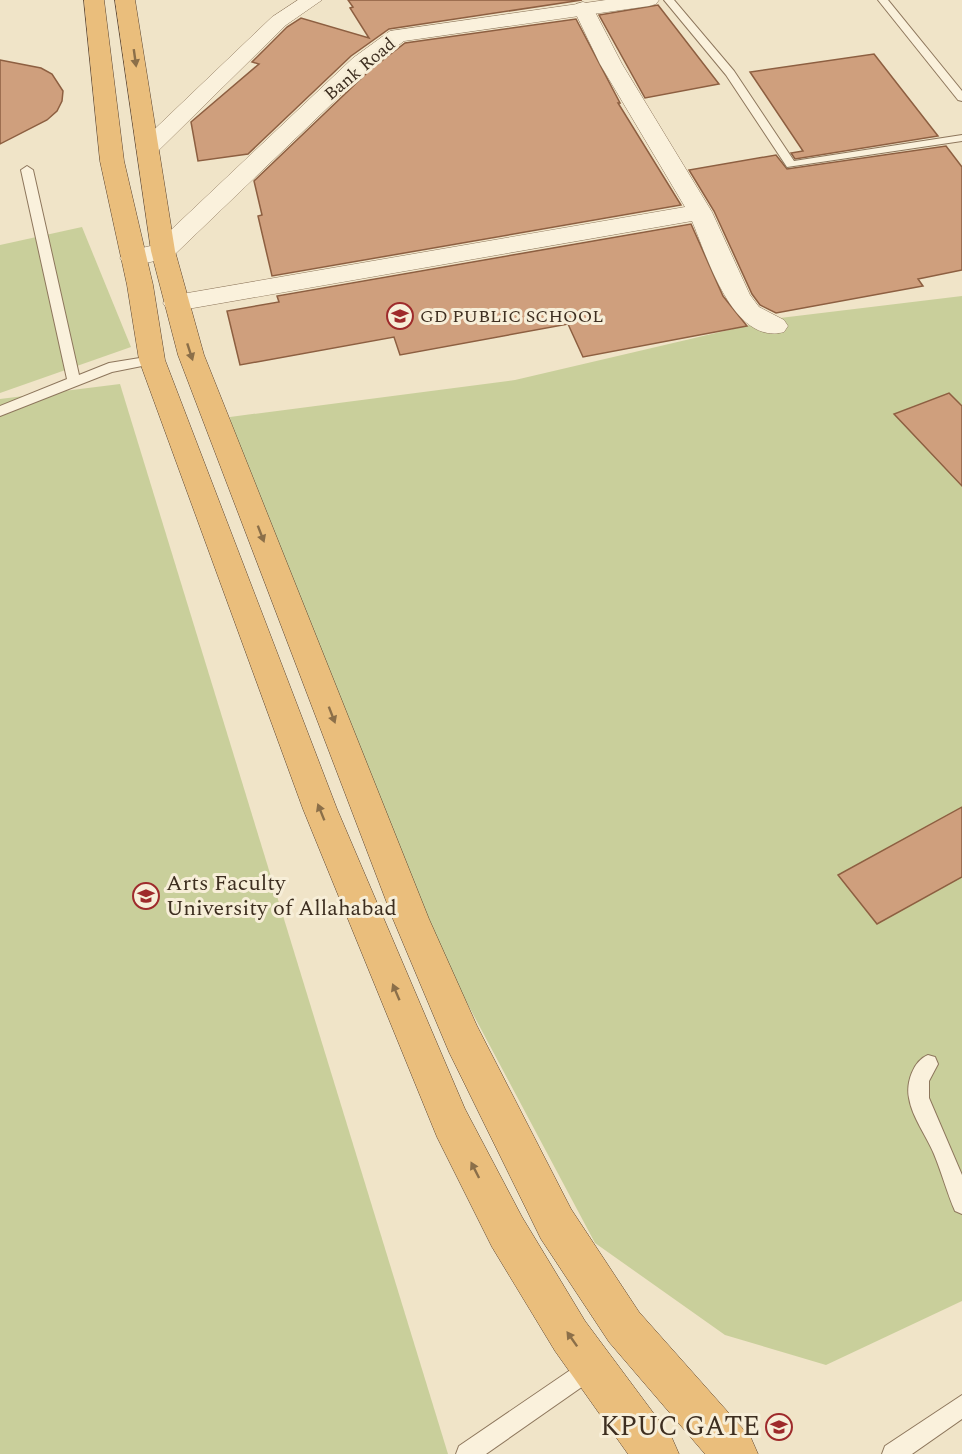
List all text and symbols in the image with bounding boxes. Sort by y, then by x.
street label: Bank Road [318,31,402,107]
one-way arrow [130,48,139,67]
school or university icon: GD PUBLIC SCHOOL [385,301,415,331]
place label: GD PUBLIC SCHOOL [420,303,604,330]
one-way arrow [186,343,195,361]
one-way arrow [256,525,266,543]
one-way arrow [328,706,337,724]
one-way arrow [316,802,326,820]
place label: Arts Faculty University of Allahabad [166,867,397,925]
school or university icon: Arts Faculty University of Allahabad [131,881,161,911]
one-way arrow [391,982,401,1000]
one-way arrow [470,1161,480,1178]
one-way arrow [566,1331,578,1347]
place label: KPUC GATE [600,1406,760,1448]
school or university icon: KPUC GATE [764,1412,794,1442]

